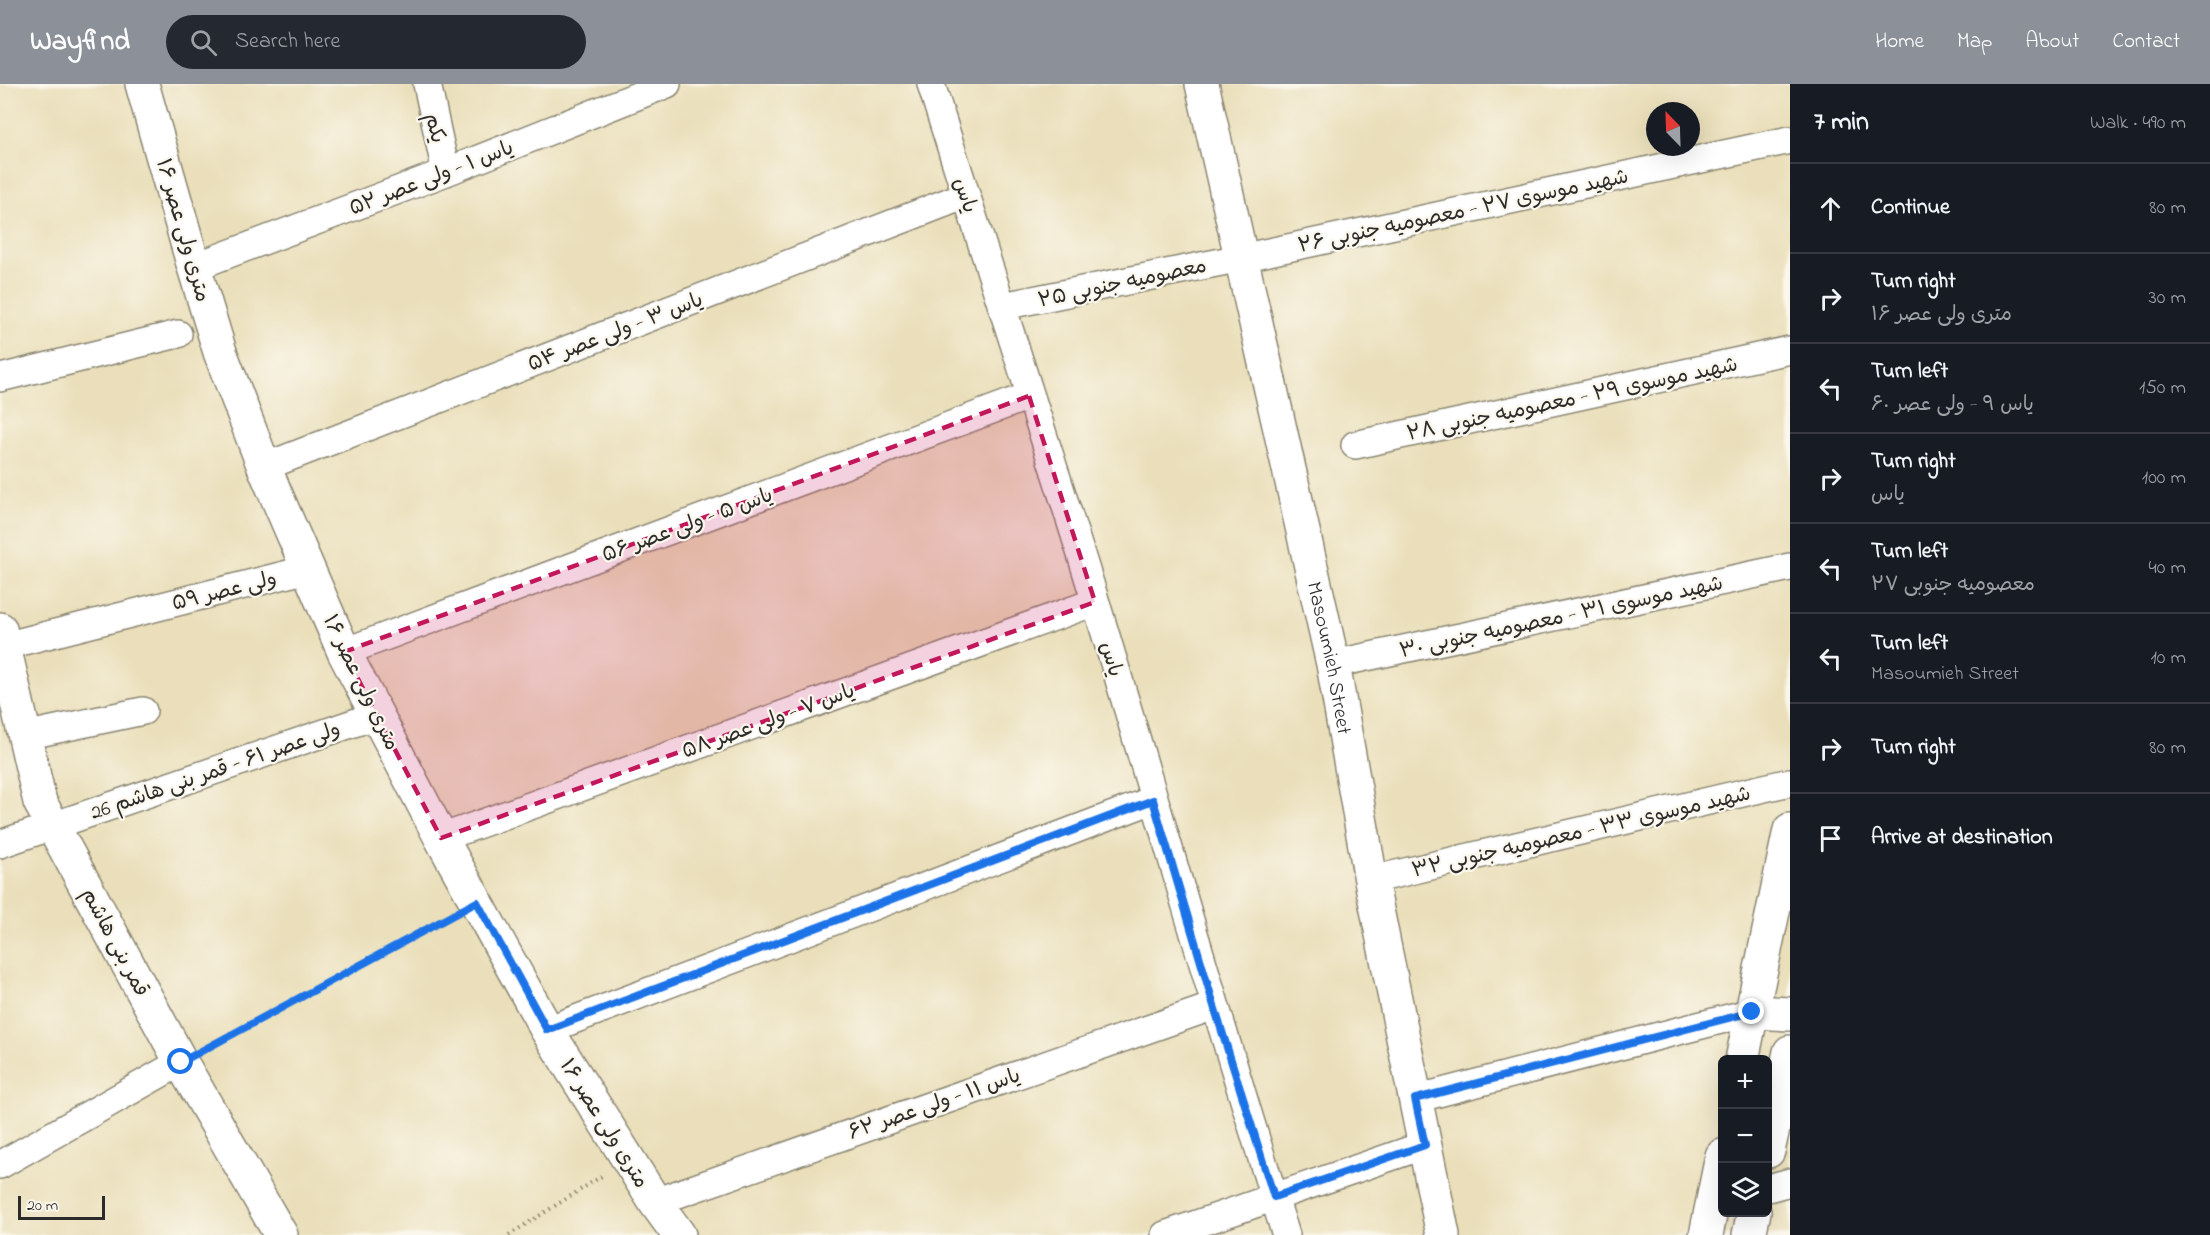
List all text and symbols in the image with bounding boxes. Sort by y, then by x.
search box [166,15,586,69]
text: Wayfind [30,22,130,63]
icon: search [187,26,220,59]
text: Search here [235,26,340,58]
text: Home [1875,27,1924,57]
text: Map [1957,27,1992,57]
text: About [2025,27,2079,57]
text: Contact [2112,27,2180,57]
north arrow [1646,102,1700,156]
text: 7 min [1814,104,1869,142]
text: Walk · 490 m [2090,109,2186,138]
street label: یکم [416,111,452,146]
street label: یاس ۱ - ولی عصر ۵۲ [345,134,518,224]
street label: ۱۶ متری ولی عصر [147,155,217,306]
street label: شهید موسوی ۲۷ - معصومیه جنوبی ۲۶ [1295,162,1631,262]
street label: یاس [944,174,984,217]
icon: ahead [1814,192,1847,225]
text: Continue [1871,192,1950,224]
text: 80 m [2149,194,2186,223]
street label: معصومیه جنوبی ۲۵ [1035,251,1210,316]
text: Turn right [1871,266,1956,298]
icon: right [1814,282,1847,315]
text: 30 m [2149,284,2186,313]
street label: یاس ۳ - ولی عصر ۵۴ [524,286,708,380]
text: ۱۶ متری ولی عصر [1871,301,2012,330]
street label: شهید موسوی ۲۹ - معصومیه جنوبی ۲۸ [1404,350,1741,450]
text: Turn left [1871,356,1948,388]
icon: left [1814,372,1847,405]
text: 150 m [2139,374,2186,403]
text: یاس ۹ - ولی عصر ۶۰ [1871,391,2034,420]
text: Turn right [1871,446,1956,478]
icon: right [1814,462,1847,495]
text: 100 m [2142,464,2186,493]
street label: یاس ۵ - ولی عصر ۵۶ [598,481,777,571]
text: یاس [1871,481,1905,510]
text: Turn left [1871,536,1948,568]
icon: left [1814,552,1847,585]
text: 40 m [2149,554,2186,583]
street label: ولی عصر ۵۹ [169,564,280,619]
street label: شهید موسوی ۳۱ - معصومیه جنوبی ۳۰ [1397,569,1726,667]
text: معصومیه جنوبی ۲۷ [1871,571,2035,600]
street label: Masoumieh Street [1298,579,1358,737]
street label: ۱۶ متری ولی عصر [314,610,406,756]
text: Turn left [1871,628,1948,660]
street label: یاس [1091,638,1129,681]
icon: left [1814,642,1847,675]
text: 10 m [2150,644,2186,673]
text: Masoumieh Street [1871,660,2019,689]
street label: یاس ۷ - ولی عصر ۵۸ [678,677,859,767]
street label: ولی عصر ۶۱ - قمر بنی هاشم 26 [87,715,345,829]
icon: right [1814,732,1847,765]
text: Turn right [1871,732,1956,764]
text: 80 m [2149,734,2186,763]
street label: شهید موسوی ۳۳ - معصومیه جنوبی ۳۲ [1409,779,1754,887]
icon: arrive [1814,822,1847,855]
text: Arrive at destination [1871,822,2053,854]
street label: قمر بنی هاشم [73,883,156,1003]
route end [1738,998,1764,1024]
route start [167,1048,193,1074]
street label: ۱۶ متری ولی عصر [551,1053,655,1195]
map controls [1718,1055,1772,1217]
button: + [1718,1055,1772,1109]
street label: یاس ۱۱ - ولی عصر ۶۲ [844,1061,1025,1148]
button: − [1718,1109,1772,1163]
button: layers [1718,1163,1772,1217]
scale bar [18,1193,105,1220]
text: 20 m [27,1194,58,1218]

